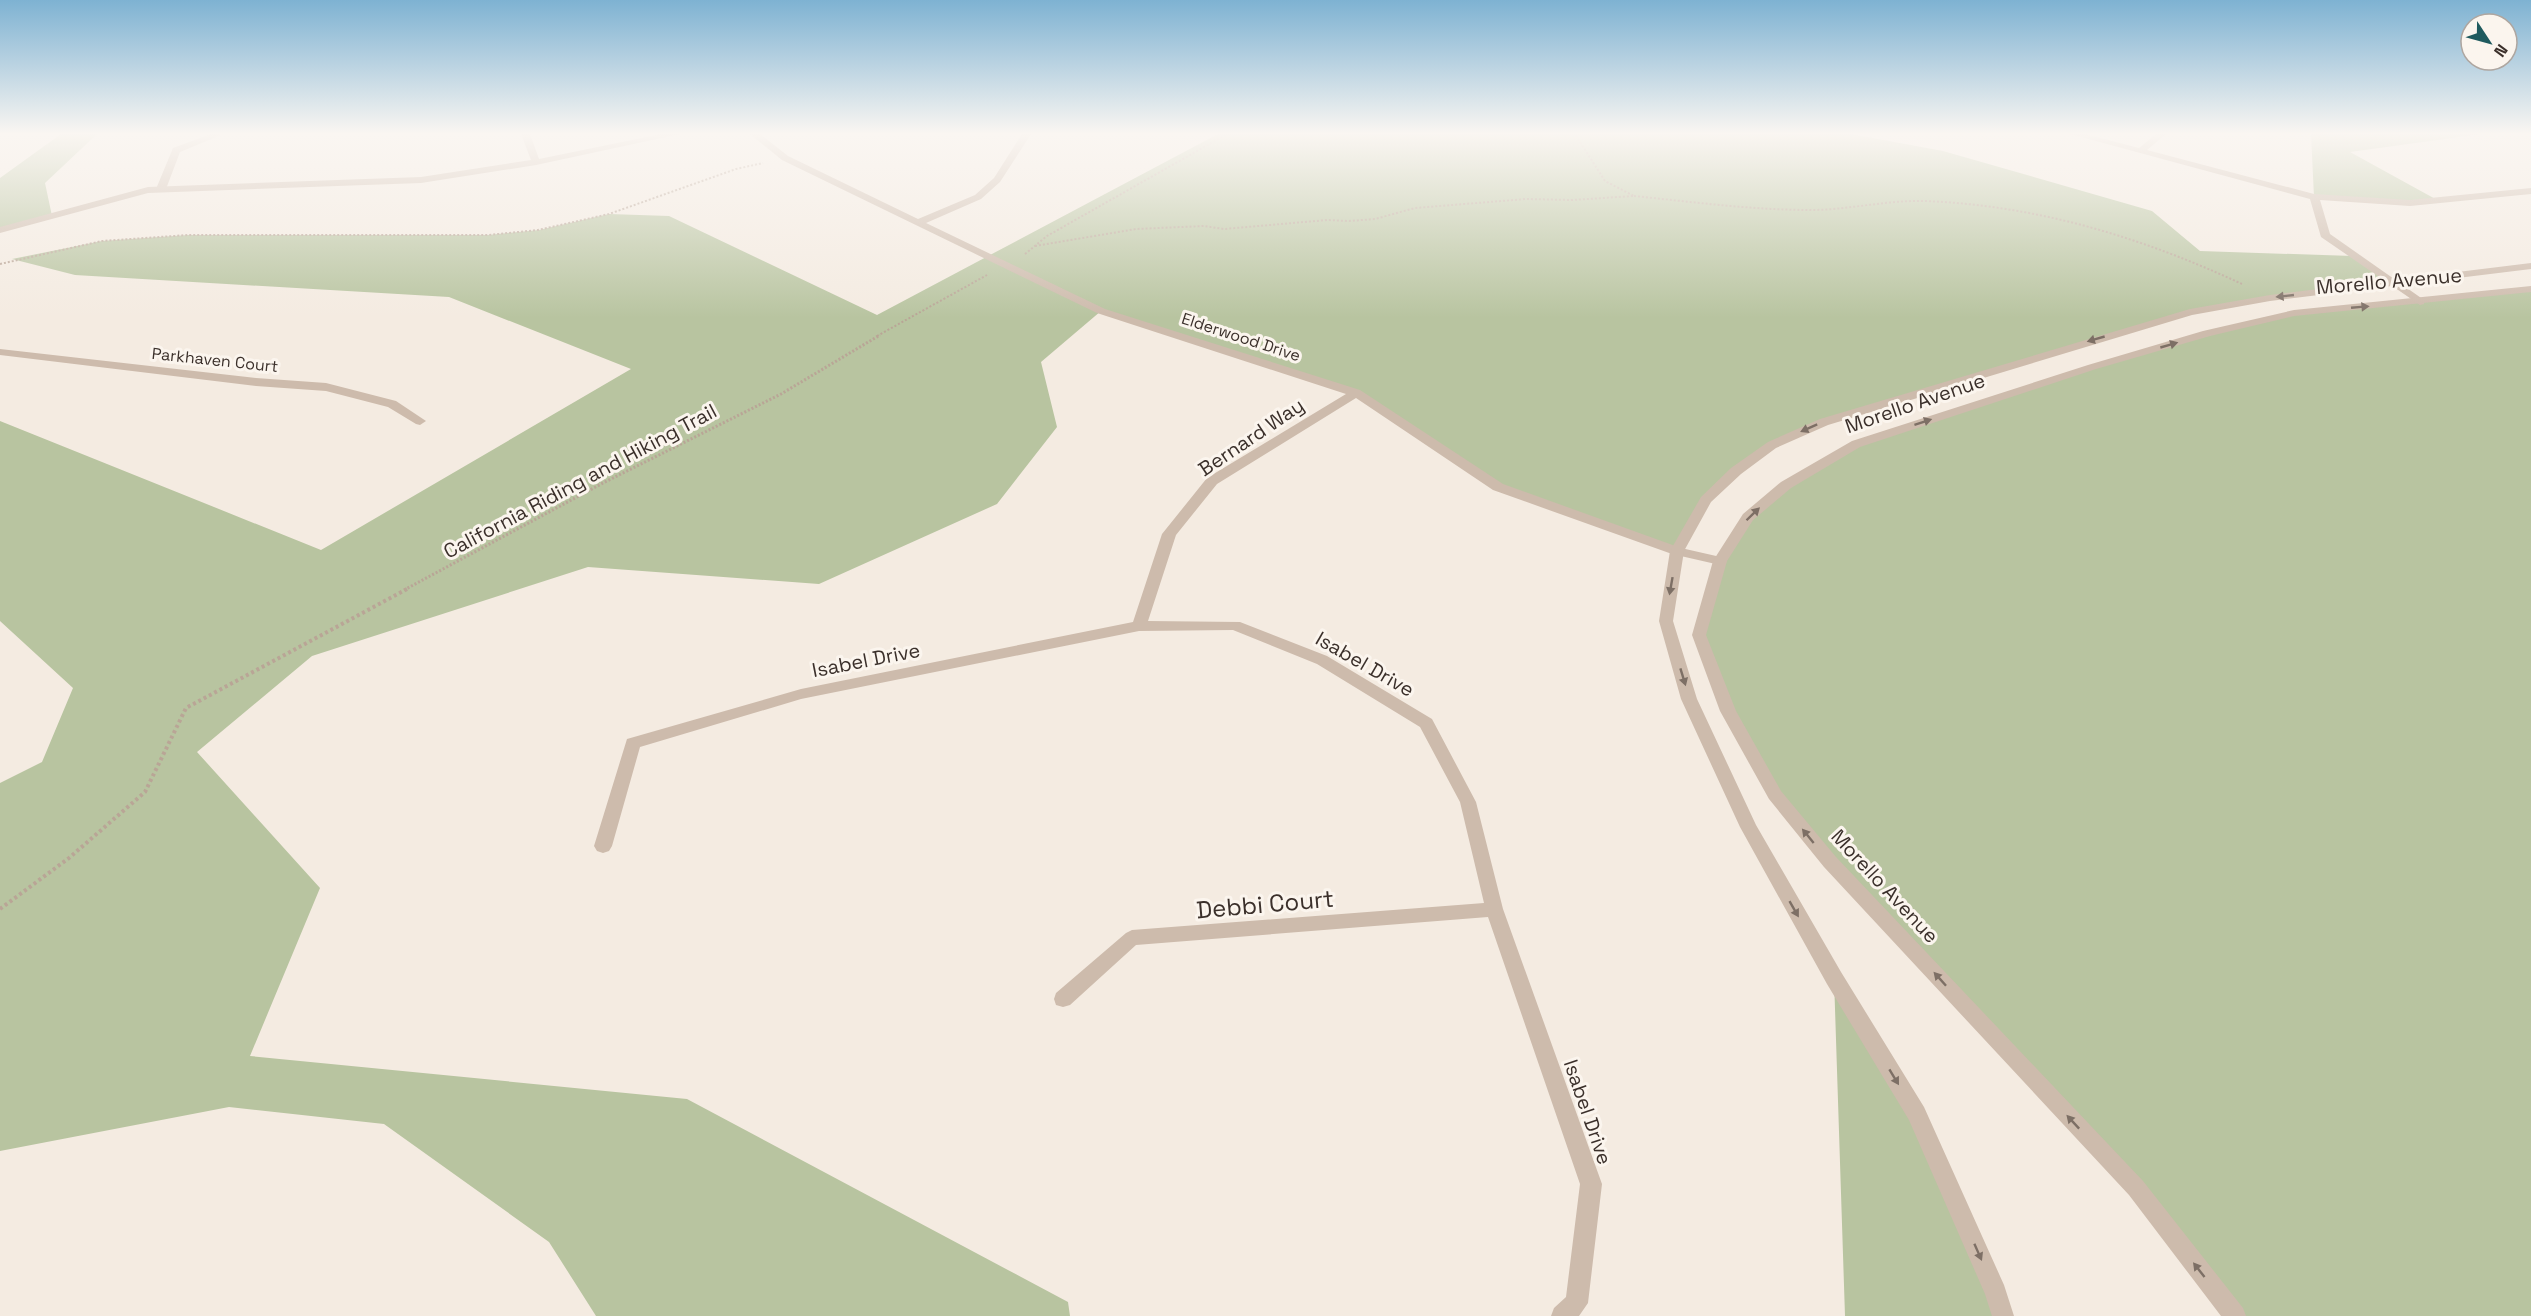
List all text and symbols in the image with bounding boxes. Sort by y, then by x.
north arrow [2459,12,2519,72]
text: N [2489,40,2512,61]
street label: Morello Avenue [2315,262,2463,300]
one-way arrow [2276,291,2295,301]
one-way arrow [2350,302,2369,312]
street label: Elderwood Drive [1179,308,1303,366]
one-way arrow [2086,335,2104,344]
one-way arrow [2160,340,2178,349]
street label: Parkhaven Court [151,343,279,377]
street label: Morello Avenue [1842,367,1988,439]
street label: Bernard Way [1193,392,1309,482]
street label: California Riding and Hiking Trail [439,398,721,564]
one-way arrow [1914,417,1932,426]
one-way arrow [1801,424,1818,433]
one-way arrow [1746,507,1760,521]
one-way arrow [1667,576,1676,595]
street label: Isabel Drive [1311,625,1419,703]
street label: Isabel Drive [810,637,922,683]
one-way arrow [1679,668,1688,686]
street label: Morello Avenue [1826,824,1944,948]
one-way arrow [1802,828,1815,843]
street label: Debbi Court [1195,883,1335,925]
one-way arrow [1789,901,1800,917]
one-way arrow [1933,971,1947,986]
street label: Isabel Drive [1558,1056,1618,1168]
one-way arrow [1888,1069,1899,1085]
one-way arrow [2066,1115,2080,1129]
one-way arrow [1973,1244,1983,1262]
one-way arrow [2193,1262,2206,1278]

